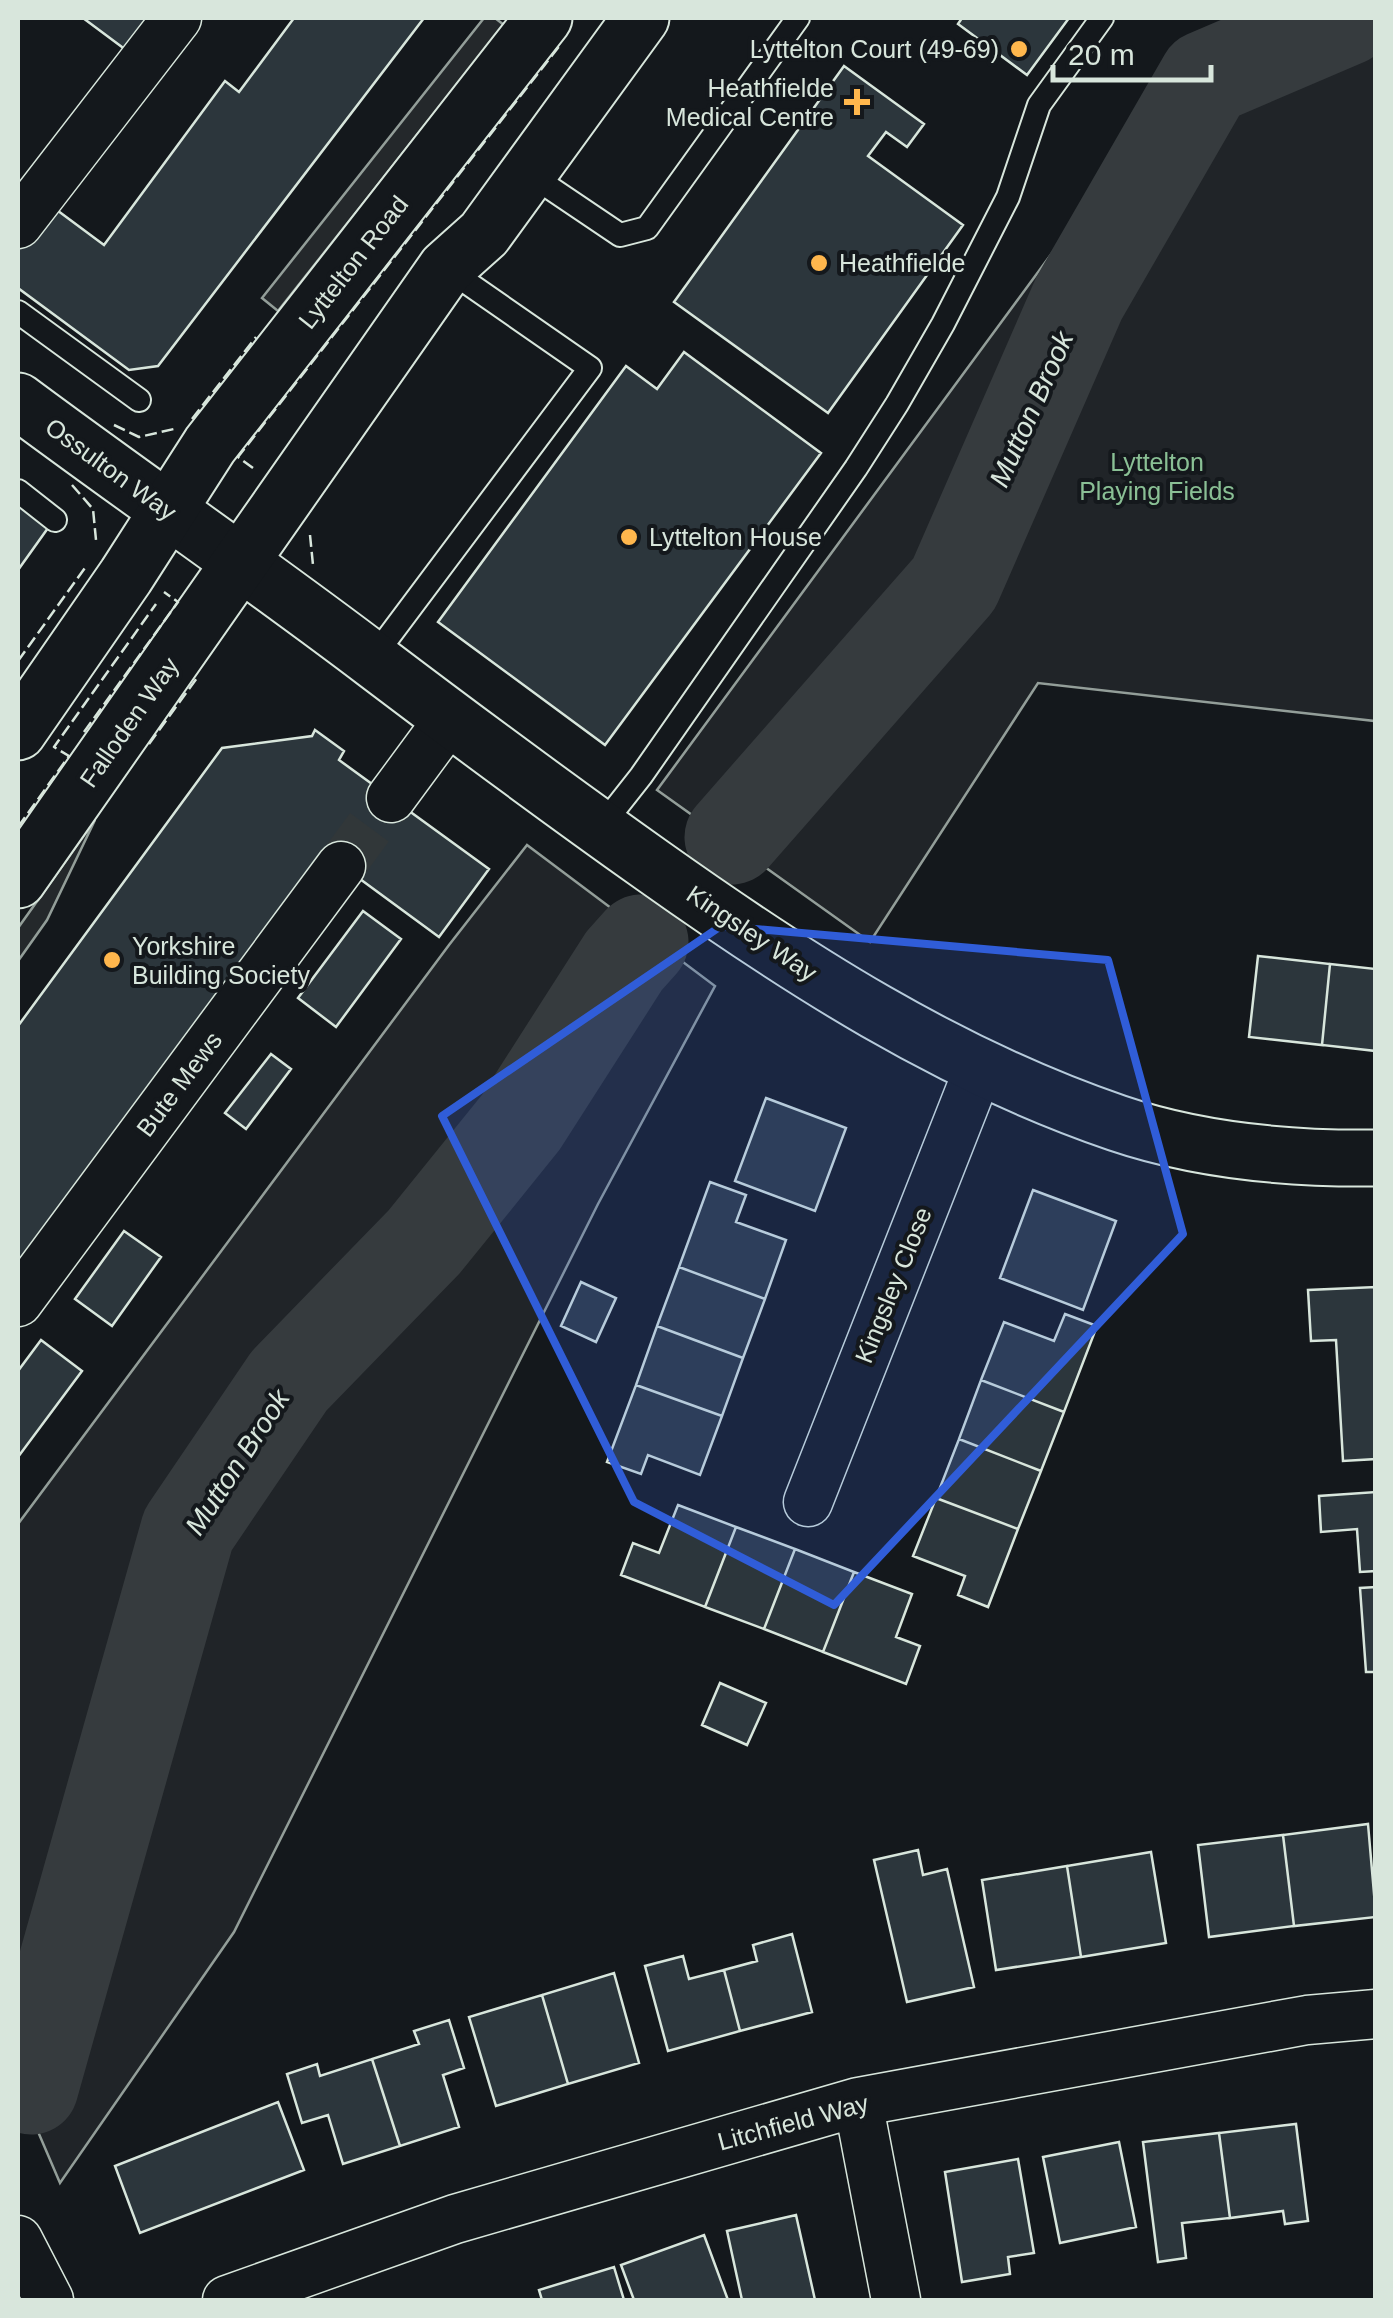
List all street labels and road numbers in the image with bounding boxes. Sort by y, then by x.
street label: Lyttelton Road [293,190,413,334]
street label: Ossulton Way [40,412,182,526]
street label: Falloden Way [74,651,184,792]
street label: Kingsley Way [682,879,823,987]
street label: Bute Mews [131,1026,227,1142]
street label: Kingsley Close [849,1203,937,1367]
street label: Litchfield Way [715,2088,872,2156]

